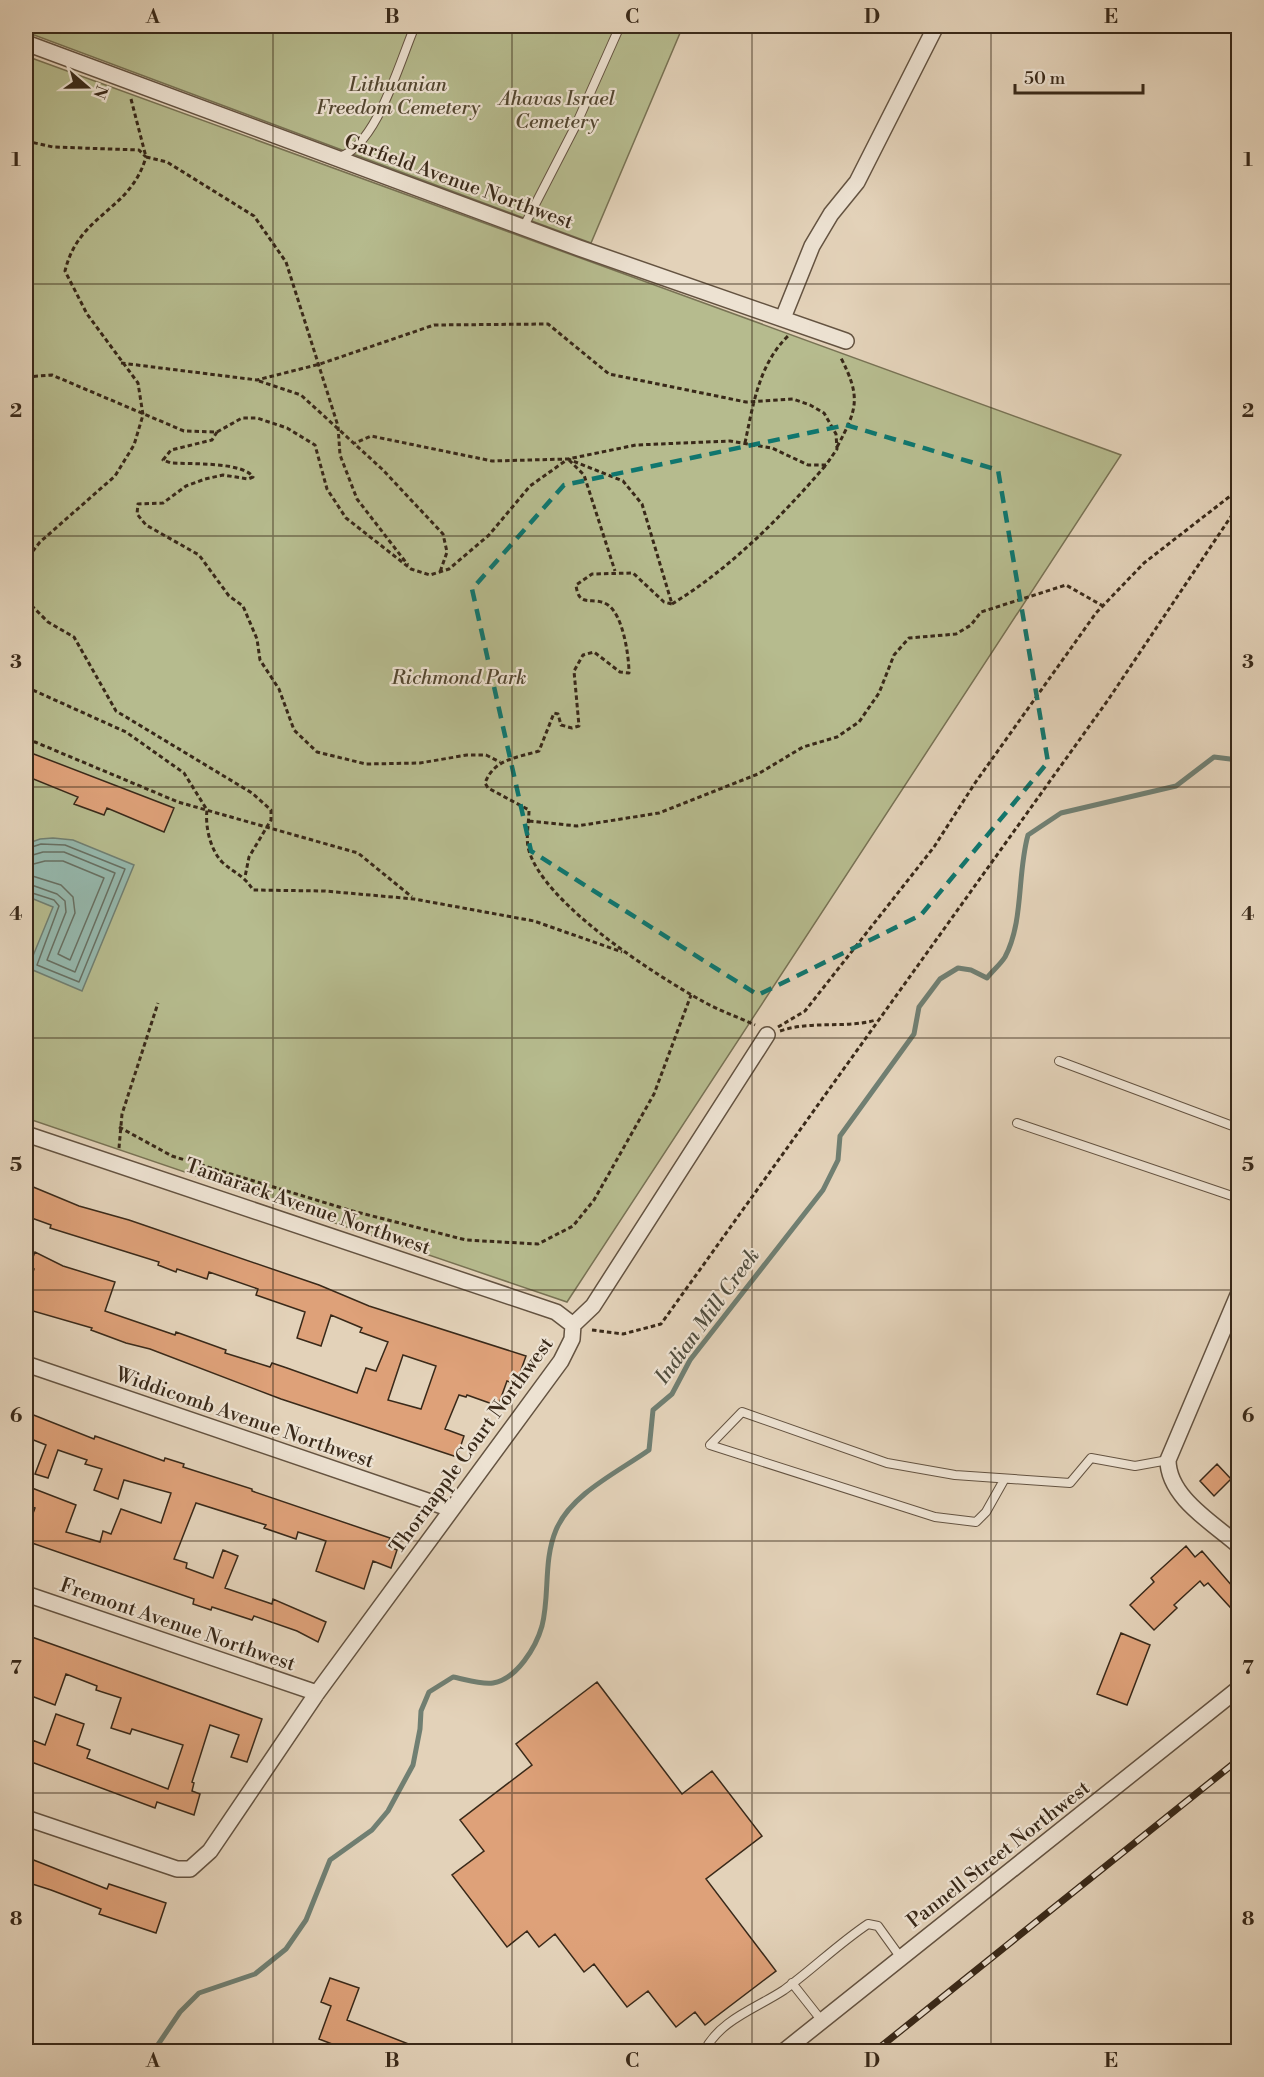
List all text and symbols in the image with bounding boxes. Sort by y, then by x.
text: A [145,5,161,30]
text: B [384,5,400,30]
text: C [625,5,639,30]
text: D [864,5,880,30]
text: E [1104,5,1118,30]
north arrow [57,57,117,117]
scale bar [1015,57,1142,95]
text: 50 m [1024,67,1066,90]
park label: Lithuanian Freedom Cemetery [316,73,481,121]
text: N [88,82,112,101]
park label: Ahavas Israel Cemetery [497,87,616,135]
street label: Garfield Avenue Northwest [341,129,576,236]
text: 1 [11,148,21,173]
text: 1 [1243,148,1253,173]
text: 2 [10,399,22,424]
text: 2 [1242,399,1254,424]
text: 3 [10,650,22,675]
text: 3 [1242,650,1254,675]
park label: Richmond Park [391,666,526,691]
text: 4 [9,902,23,927]
text: 4 [1241,902,1255,927]
text: 5 [10,1153,22,1178]
text: 5 [1242,1153,1254,1178]
street label: Tamarack Avenue Northwest [181,1154,434,1261]
water label: Indian Mill Creek [649,1243,766,1390]
street label: Thornapple Court Northwest [385,1333,559,1559]
street label: Widdicomb Avenue Northwest [111,1362,377,1474]
text: 6 [10,1404,23,1429]
text: 6 [1242,1404,1255,1429]
street label: Fremont Avenue Northwest [56,1573,299,1678]
text: 7 [10,1656,22,1681]
text: 7 [1242,1656,1254,1681]
street label: Pannell Street Northwest [903,1776,1095,1934]
text: 8 [10,1907,23,1932]
text: 8 [1242,1907,1255,1932]
text: A [145,2049,161,2074]
text: B [384,2049,400,2074]
text: C [625,2049,639,2074]
text: D [864,2049,880,2074]
text: E [1104,2049,1118,2074]

